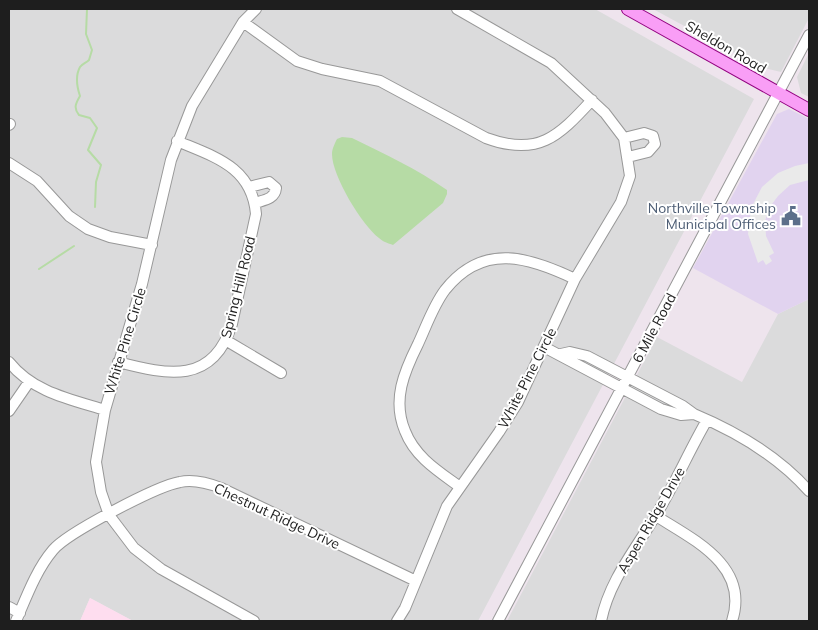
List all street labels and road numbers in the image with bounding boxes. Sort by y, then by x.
street label: Sheldon Road [682,17,770,77]
street label: Spring Hill Road [217,234,259,340]
street label: White Pine Circle [100,285,150,397]
street label: 6 Mile Road [628,290,680,366]
street label: White Pine Circle [494,325,560,431]
street label: Aspen Ridge Drive [613,464,689,576]
street label: Chestnut Ridge Drive [211,479,343,553]

